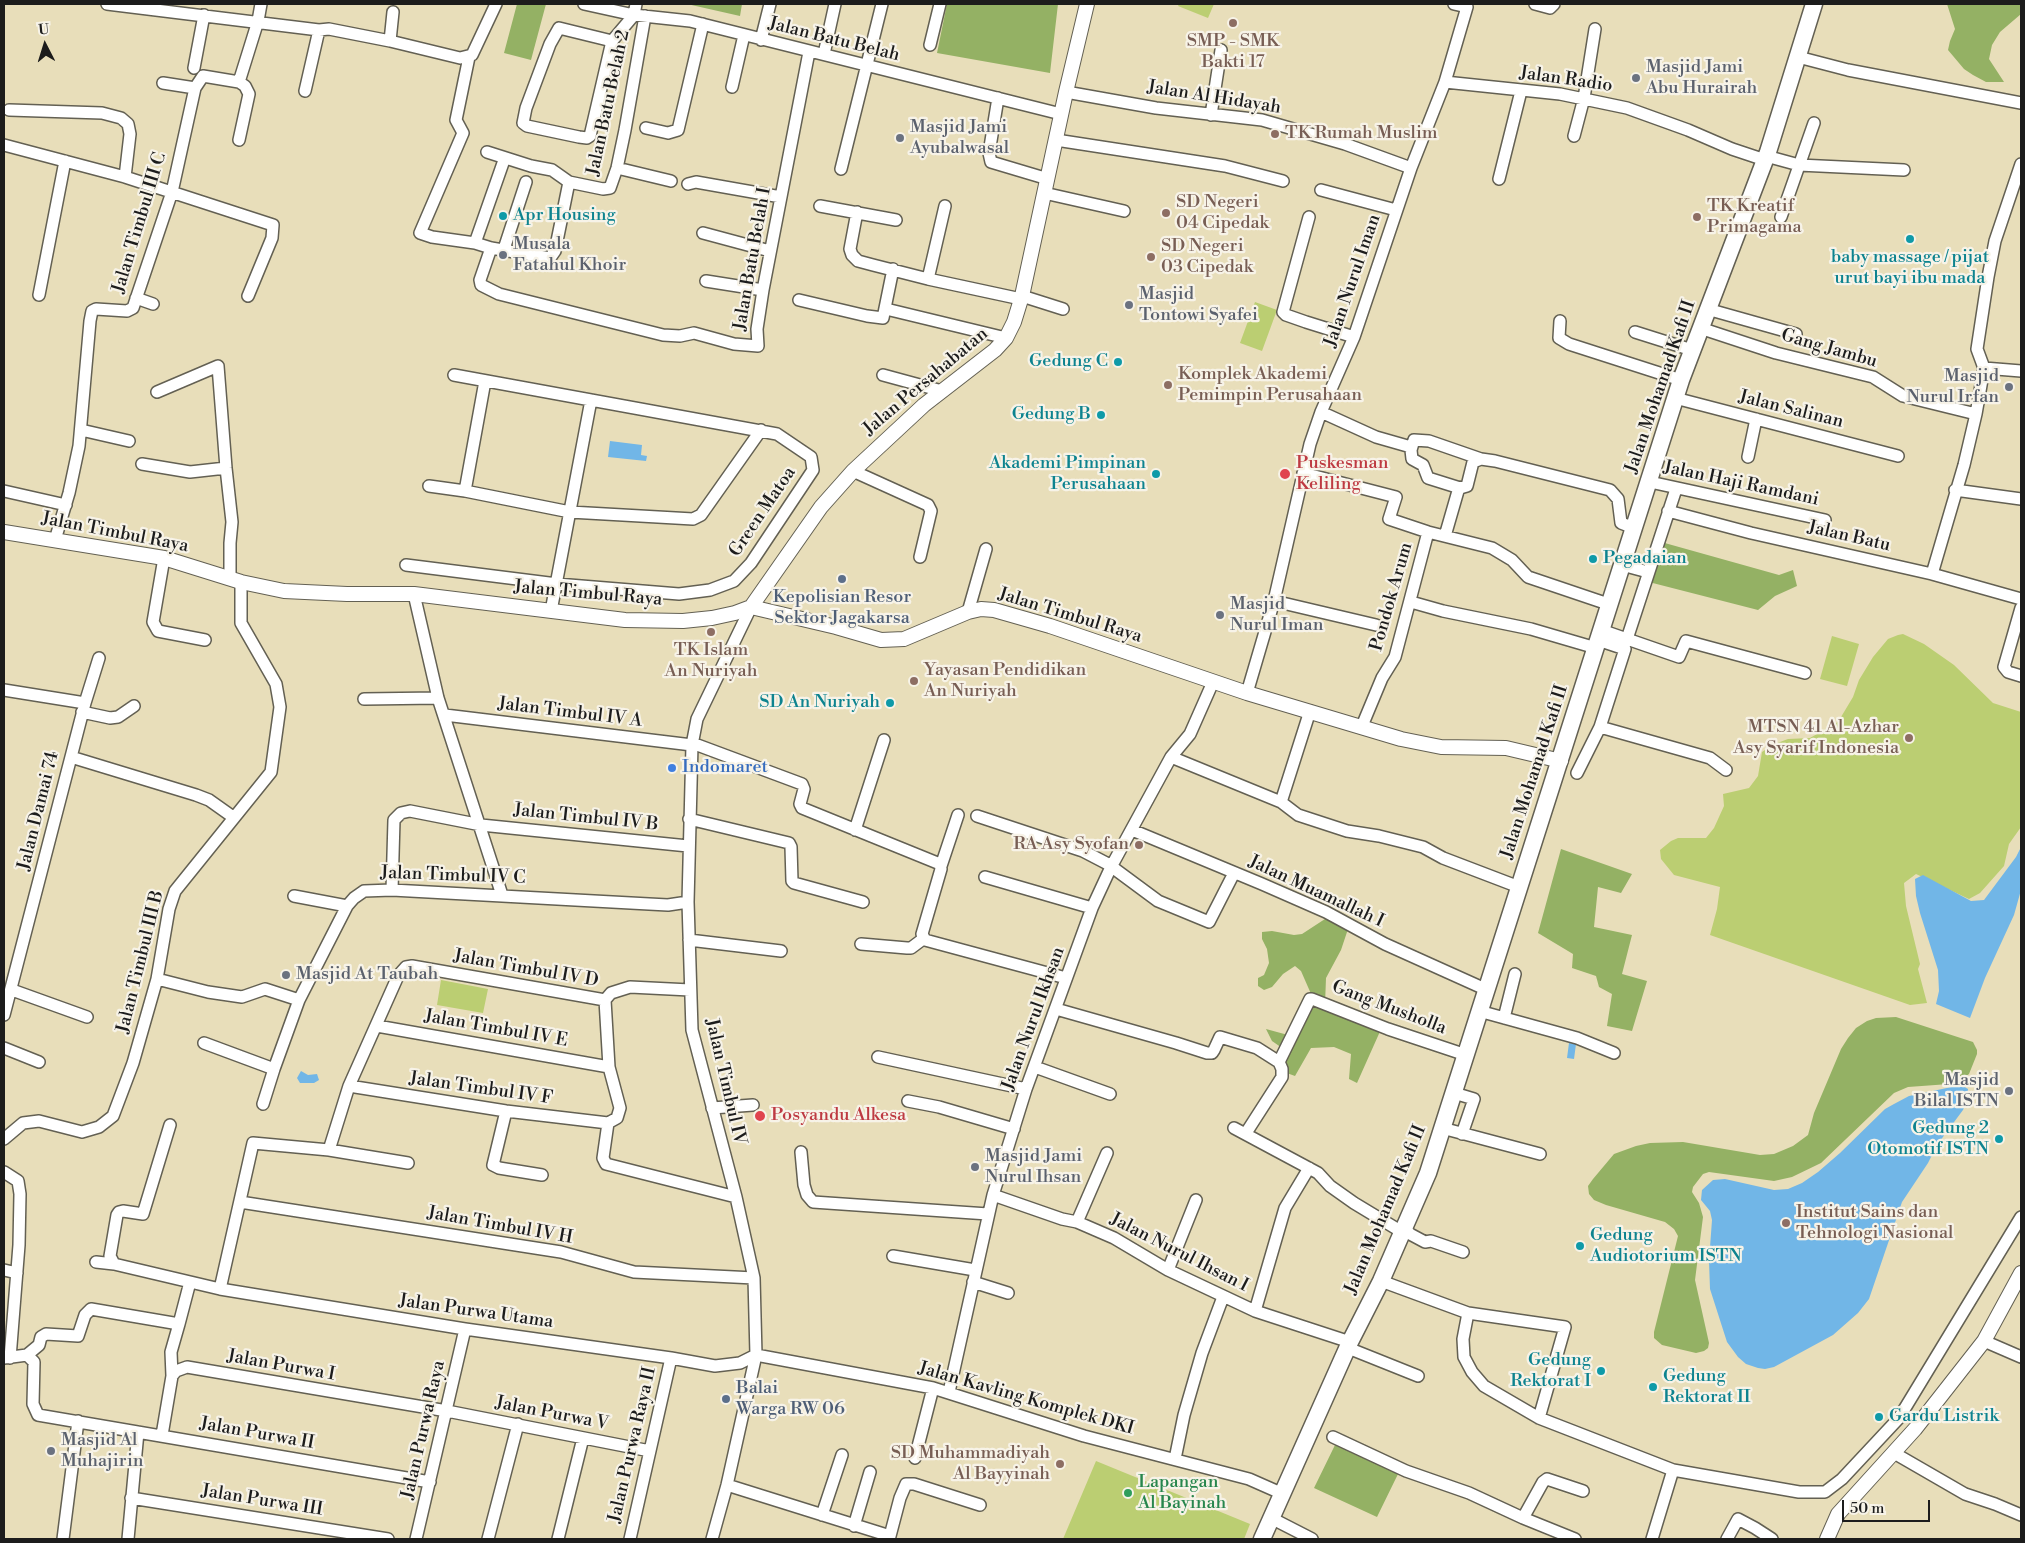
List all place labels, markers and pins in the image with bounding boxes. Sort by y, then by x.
marker: SMP - SMK Bakti 17 [1227,17,1239,29]
place label: SMP - SMK Bakti 17 [1187,31,1279,74]
place label: Masjid Jami Abu Hurairah [1646,57,1757,100]
marker: Masjid Jami Abu Hurairah [1630,72,1642,84]
place label: Masjid Jami Ayubalwasal [910,117,1009,160]
place label: TK Rumah Muslim [1285,123,1438,145]
marker: TK Rumah Muslim [1269,128,1281,140]
marker: Masjid Jami Ayubalwasal [894,132,906,144]
place label: SD Negeri 04 Cipedak [1176,192,1269,234]
place label: TK Kreatif Primagama [1707,196,1802,238]
place label: Apr Housing [513,205,616,227]
marker: SD Negeri 04 Cipedak [1160,207,1172,219]
marker: Apr Housing [497,210,509,222]
marker: TK Kreatif Primagama [1691,211,1703,223]
marker: baby massage / pijat urut bayi ibu mada [1904,233,1916,245]
place label: Musala Fatahul Khoir [513,234,626,276]
place label: SD Negeri 03 Cipedak [1161,236,1253,278]
place label: baby massage / pijat urut bayi ibu mada [1831,247,1989,290]
marker: Musala Fatahul Khoir [497,249,509,261]
marker: SD Negeri 03 Cipedak [1145,251,1157,263]
place label: Masjid Tontowi Syafei [1139,284,1258,326]
marker: Masjid Tontowi Syafei [1123,299,1135,311]
place label: Gedung C [1029,351,1108,373]
marker: Gedung C [1112,356,1124,368]
place label: Komplek Akademi Pemimpin Perusahaan [1178,364,1362,406]
place label: Masjid Nurul Irfan [1907,366,1999,408]
marker: Komplek Akademi Pemimpin Perusahaan [1162,379,1174,391]
marker: Masjid Nurul Irfan [2003,381,2015,393]
place label: Gedung B [1012,404,1091,426]
marker: Gedung B [1095,409,1107,421]
place label: Akademi Pimpinan Perusahaan [989,453,1146,496]
place label: Puskesman Keliling [1296,453,1388,496]
marker: Puskesman Keliling [1278,467,1292,481]
marker: Akademi Pimpinan Perusahaan [1150,468,1162,480]
place label: Pegadaian [1603,548,1687,570]
marker: Pegadaian [1587,553,1599,565]
marker: Kepolisian Resor Sektor Jagakarsa [836,573,848,585]
place label: Kepolisian Resor Sektor Jagakarsa [773,587,911,630]
place label: Masjid Nurul Iman [1230,594,1323,636]
marker: Masjid Nurul Iman [1214,609,1226,621]
marker: TK Islam An Nuriyah [705,626,717,638]
place label: TK Islam An Nuriyah [665,640,757,682]
place label: Yayasan Pendidikan An Nuriyah [924,660,1086,702]
marker: Yayasan Pendidikan An Nuriyah [908,675,920,687]
place label: SD An Nuriyah [759,692,880,714]
marker: SD An Nuriyah [884,697,896,709]
place label: MTSN 41 Al-Azhar Asy Syarif Indonesia [1733,717,1899,760]
marker: MTSN 41 Al-Azhar Asy Syarif Indonesia [1903,732,1915,744]
place label: Indomaret [682,757,768,779]
marker: Indomaret [666,762,678,774]
place label: RA Asy Syofan [1013,834,1129,856]
marker: RA Asy Syofan [1133,839,1145,851]
place label: Masjid At Taubah [296,964,438,986]
marker: Masjid At Taubah [280,969,292,981]
place label: Masjid Bilal ISTN [1914,1070,1999,1112]
marker: Masjid Bilal ISTN [2003,1085,2015,1097]
place label: Posyandu Alkesa [771,1105,906,1127]
marker: Posyandu Alkesa [753,1109,767,1123]
place label: Gedung 2 Otomotif ISTN [1867,1118,1989,1160]
marker: Gedung 2 Otomotif ISTN [1993,1133,2005,1145]
place label: Masjid Jami Nurul Ihsan [985,1146,1082,1188]
marker: Masjid Jami Nurul Ihsan [969,1161,981,1173]
place label: Institut Sains dan Tehnologi Nasional [1796,1202,1953,1244]
marker: Institut Sains dan Tehnologi Nasional [1780,1217,1792,1229]
place label: Gedung Audiotorium ISTN [1590,1225,1742,1268]
marker: Gedung Audiotorium ISTN [1574,1240,1586,1252]
place label: Gedung Rektorat I [1510,1350,1591,1392]
marker: Gedung Rektorat I [1595,1365,1607,1377]
place label: Gedung Rektorat II [1663,1366,1751,1408]
place label: Balai Warga RW 06 [736,1378,845,1420]
marker: Gedung Rektorat II [1647,1381,1659,1393]
marker: Balai Warga RW 06 [720,1393,732,1405]
place label: Gardu Listrik [1889,1406,1999,1428]
marker: Gardu Listrik [1873,1411,1885,1423]
place label: Masjid Al Muhajirin [61,1430,144,1472]
place label: SD Muhammadiyah Al Bayyinah [891,1443,1050,1486]
marker: Masjid Al Muhajirin [45,1445,57,1457]
marker: SD Muhammadiyah Al Bayyinah [1054,1458,1066,1470]
place label: Lapangan Al Bayinah [1138,1472,1226,1515]
marker: Lapangan Al Bayinah [1122,1487,1134,1499]

